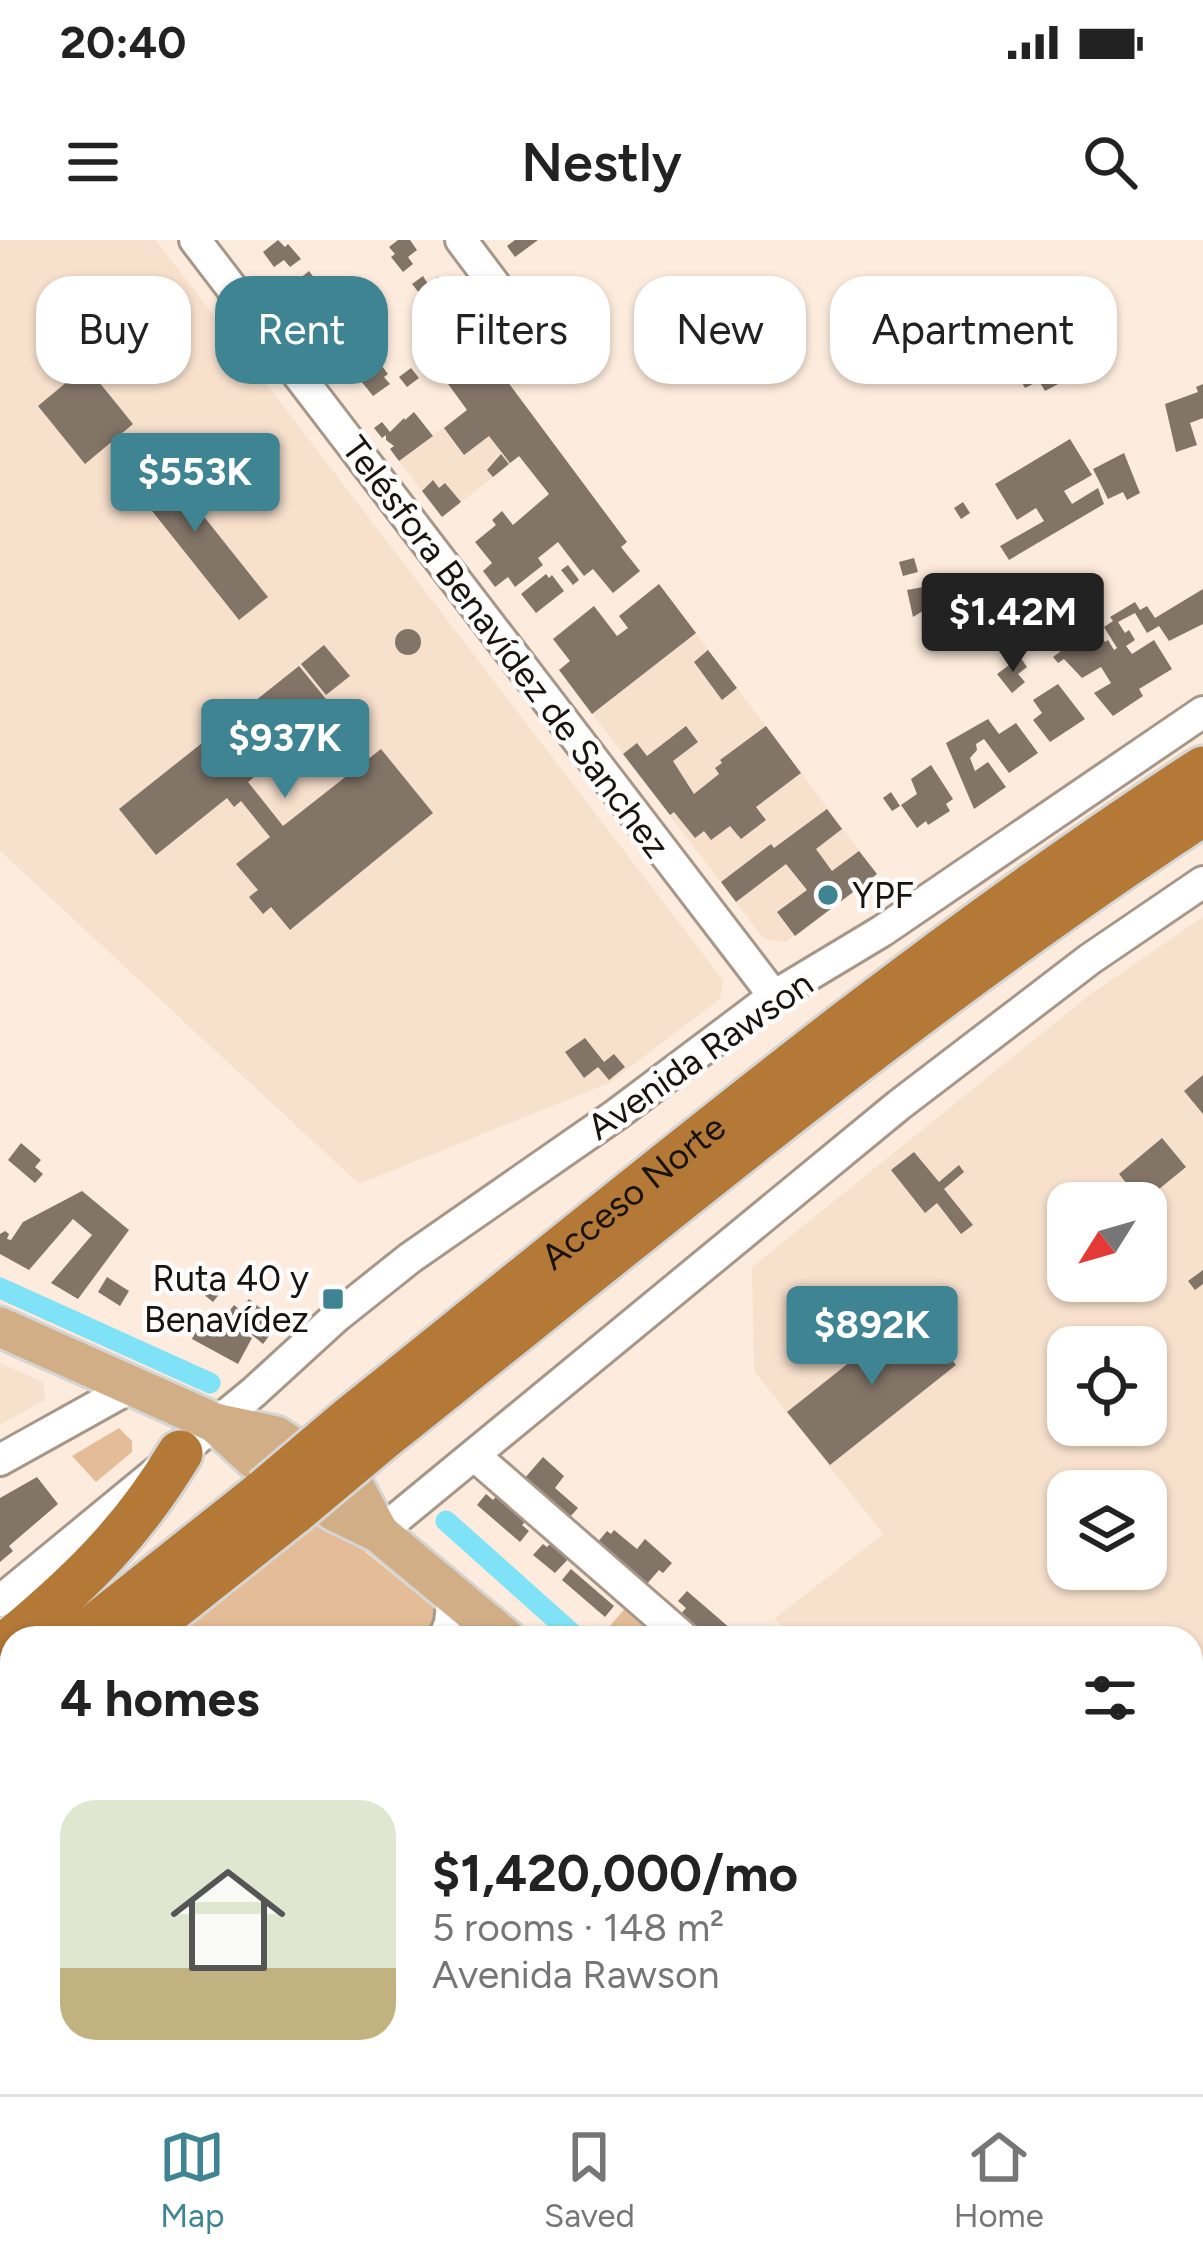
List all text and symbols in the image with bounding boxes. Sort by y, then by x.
text: 20:40 [60,15,186,69]
icon: menu [60,129,126,195]
icon: search [1077,129,1143,195]
text: Nestly [521,130,682,195]
chip: Buy [36,276,191,384]
chip: Rent [215,276,388,384]
chip: Filters [412,276,610,384]
chip: New [634,276,806,384]
chip: Apartment [830,276,1117,384]
street label: Telésfora Benavídez de Sanchez [333,428,679,866]
pin: $553K [111,433,279,535]
text: $553K [138,448,252,495]
pin: $1.42M [915,573,1111,675]
text: $1.42M [949,588,1077,635]
pin: $937K [201,699,369,801]
text: $937K [228,714,342,761]
place label: YPF [852,874,914,917]
marker: YPF [815,882,841,908]
street label: Avenida Rawson [579,961,821,1149]
street label: Acceso Norte [532,1105,733,1278]
north arrow [1047,1182,1167,1302]
map controls [1047,1182,1167,1590]
place label: Ruta 40 y Benavídez [144,1257,309,1341]
marker: Ruta 40 y Benavídez [320,1286,346,1312]
pin: $892K [788,1286,956,1388]
text: $892K [814,1301,930,1348]
button: locate [1047,1326,1167,1446]
button: layers [1047,1470,1167,1590]
icon: filters [1077,1665,1143,1731]
text: 4 homes [60,1668,260,1729]
text: $1,420,000/mo [432,1843,798,1904]
icon: home [156,1848,300,1992]
text: 5 rooms · 148 m² [432,1904,724,1951]
text: Avenida Rawson [432,1951,719,1998]
tab: Map [159,2124,225,2235]
tab: Saved [544,2124,635,2235]
tab: Home [954,2124,1044,2235]

